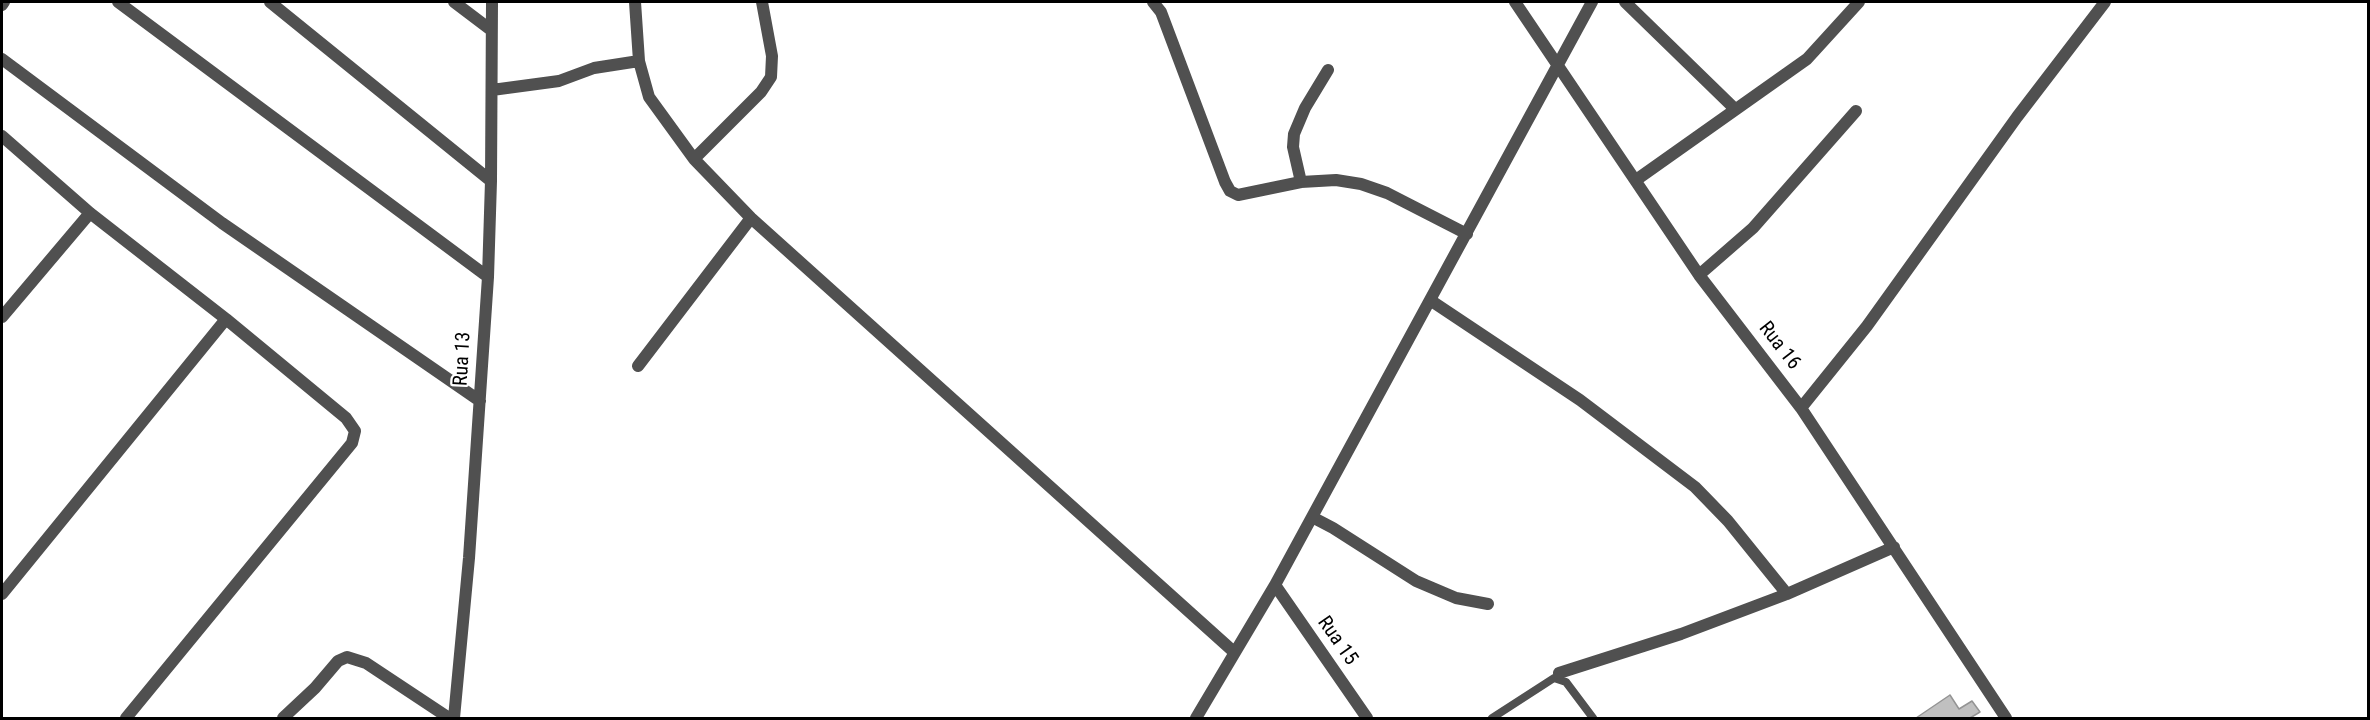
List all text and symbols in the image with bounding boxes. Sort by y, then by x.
street label: Rua 16 [1753,317,1805,375]
street label: Rua 13 [450,331,476,387]
street label: Rua 15 [1312,612,1362,670]

